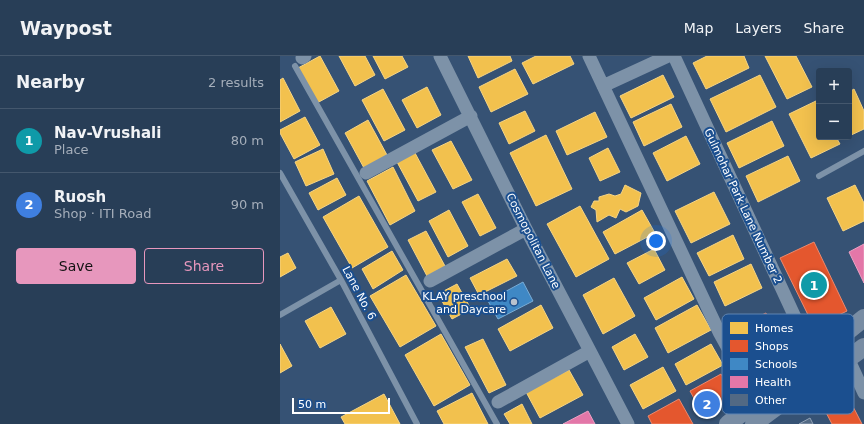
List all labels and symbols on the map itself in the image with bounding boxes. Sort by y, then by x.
street label: Gulmohar Park Lane Number 2 [701,126,785,286]
street label: Cosmopolitan Lane [503,191,563,291]
your location [646,231,666,251]
street label: Lane No. 6 [339,264,379,322]
pin: 1 [801,270,827,300]
place label: KLAY preschool and Daycare [422,290,506,316]
marker: KLAY preschool and Daycare [509,297,519,307]
legend [722,314,854,414]
text: Homes [755,322,793,335]
text: Shops [755,340,789,353]
text: Schools [755,358,798,371]
text: Health [755,376,791,389]
pin: 2 [694,389,720,419]
text: Other [755,394,787,407]
scale bar [292,396,390,415]

